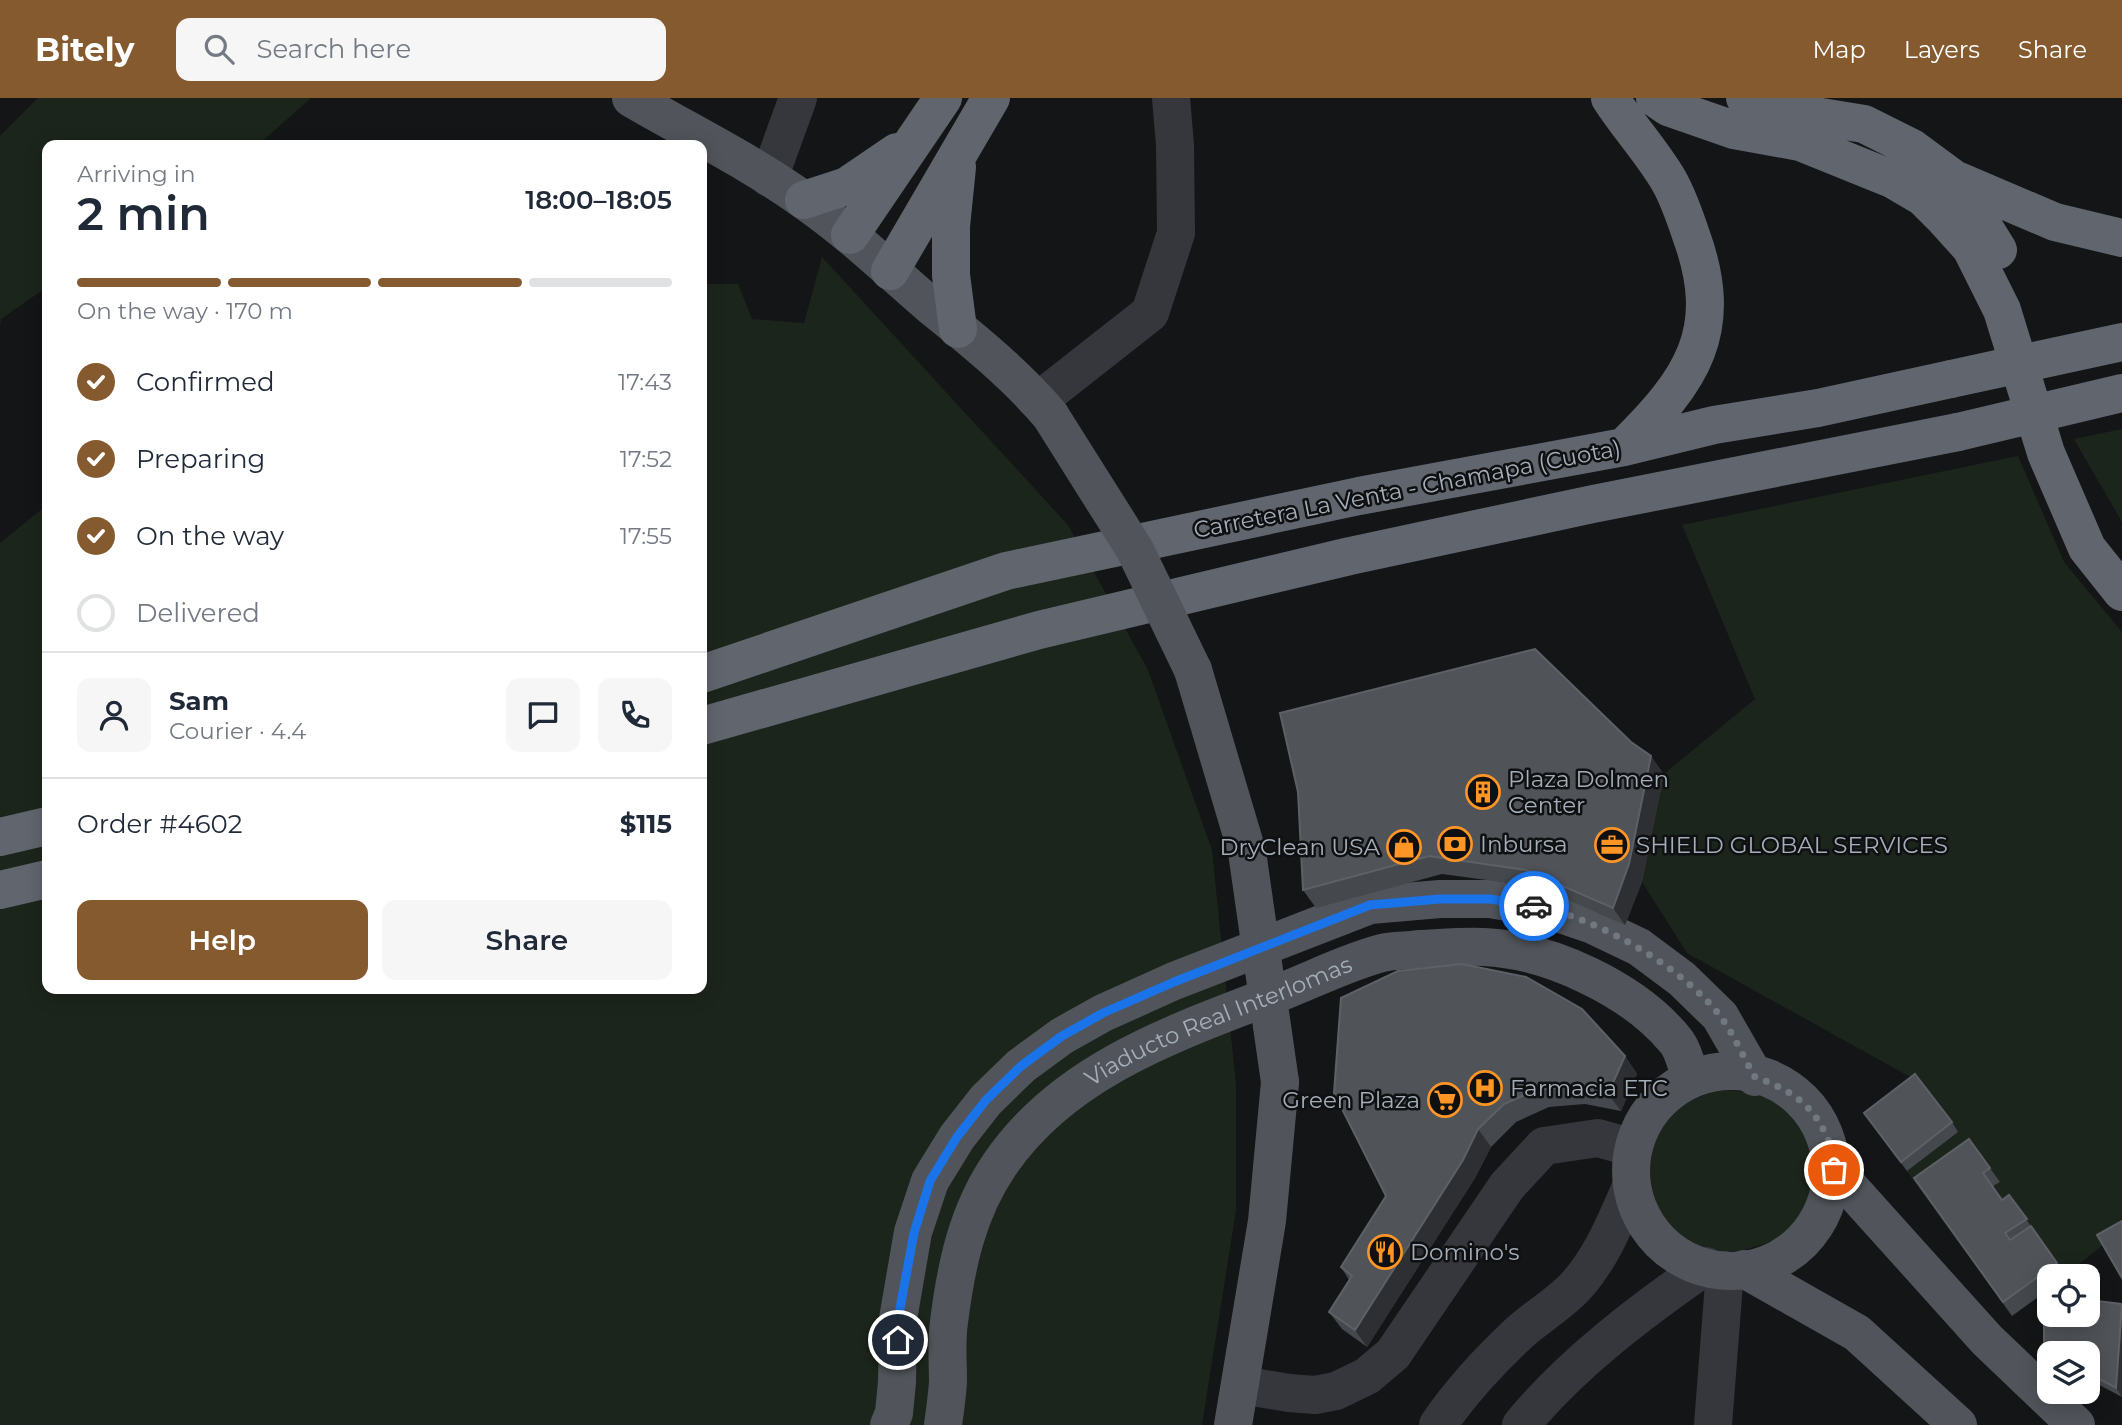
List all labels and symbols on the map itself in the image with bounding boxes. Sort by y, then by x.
street label: Carretera La Venta - Chamapa (Cuota) [1191,434,1623,544]
place label: Plaza Dolmen Center [1508,765,1669,819]
building icon: Plaza Dolmen Center [1464,773,1502,811]
bank icon: Inbursa [1436,825,1474,863]
office icon: SHIELD GLOBAL SERVICES [1593,826,1631,864]
shop icon: DryClean USA [1385,828,1423,866]
place label: Inbursa [1480,830,1568,858]
place label: SHIELD GLOBAL SERVICES [1636,831,1948,859]
place label: DryClean USA [1220,833,1380,861]
courier [1499,871,1569,941]
street label: Viaducto Real Interlomas [1079,950,1356,1092]
hospital icon: Farmacia ETC [1466,1069,1504,1107]
place label: Farmacia ETC [1510,1074,1668,1102]
supermarket icon: Green Plaza [1426,1081,1464,1119]
place label: Green Plaza [1282,1086,1420,1114]
pin [1804,1140,1864,1200]
restaurant icon: Domino's [1366,1233,1404,1271]
place label: Domino's [1410,1238,1520,1266]
pin [868,1310,928,1370]

